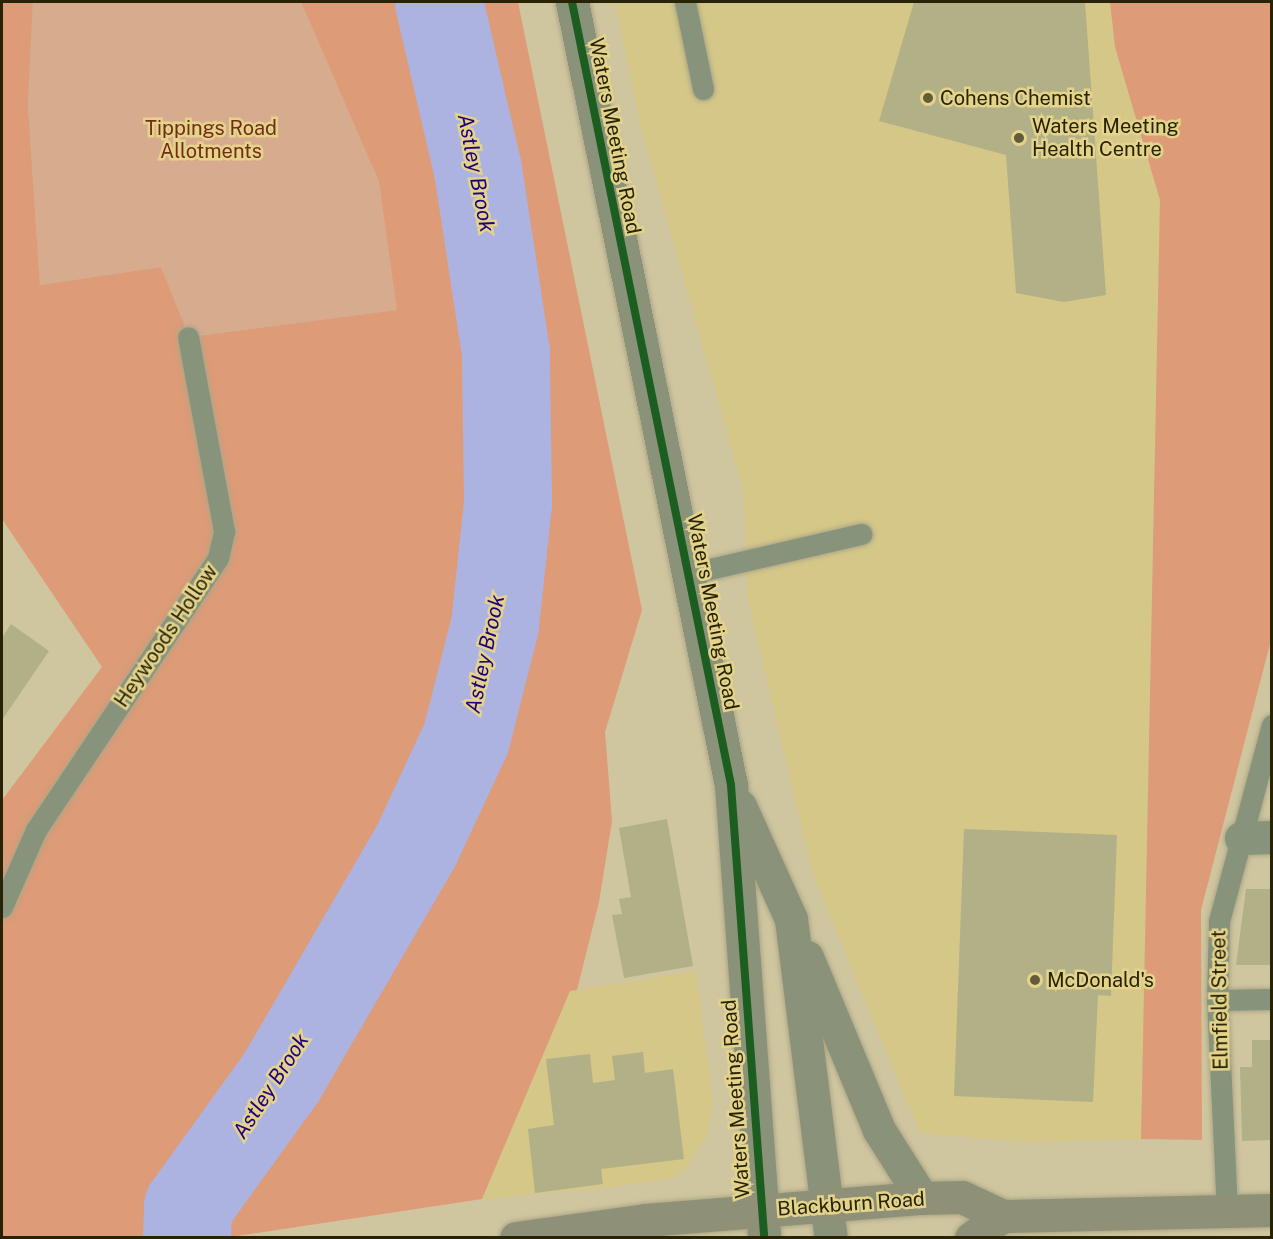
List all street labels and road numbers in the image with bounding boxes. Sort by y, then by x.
street label: Waters Meeting Road [584,36,646,236]
street label: Waters Meeting Road [682,512,744,712]
street label: Heywoods Hollow [109,560,223,712]
street label: Elmfield Street [1207,930,1233,1070]
street label: Waters Meeting Road [717,999,755,1199]
street label: Blackburn Road [777,1187,925,1221]

